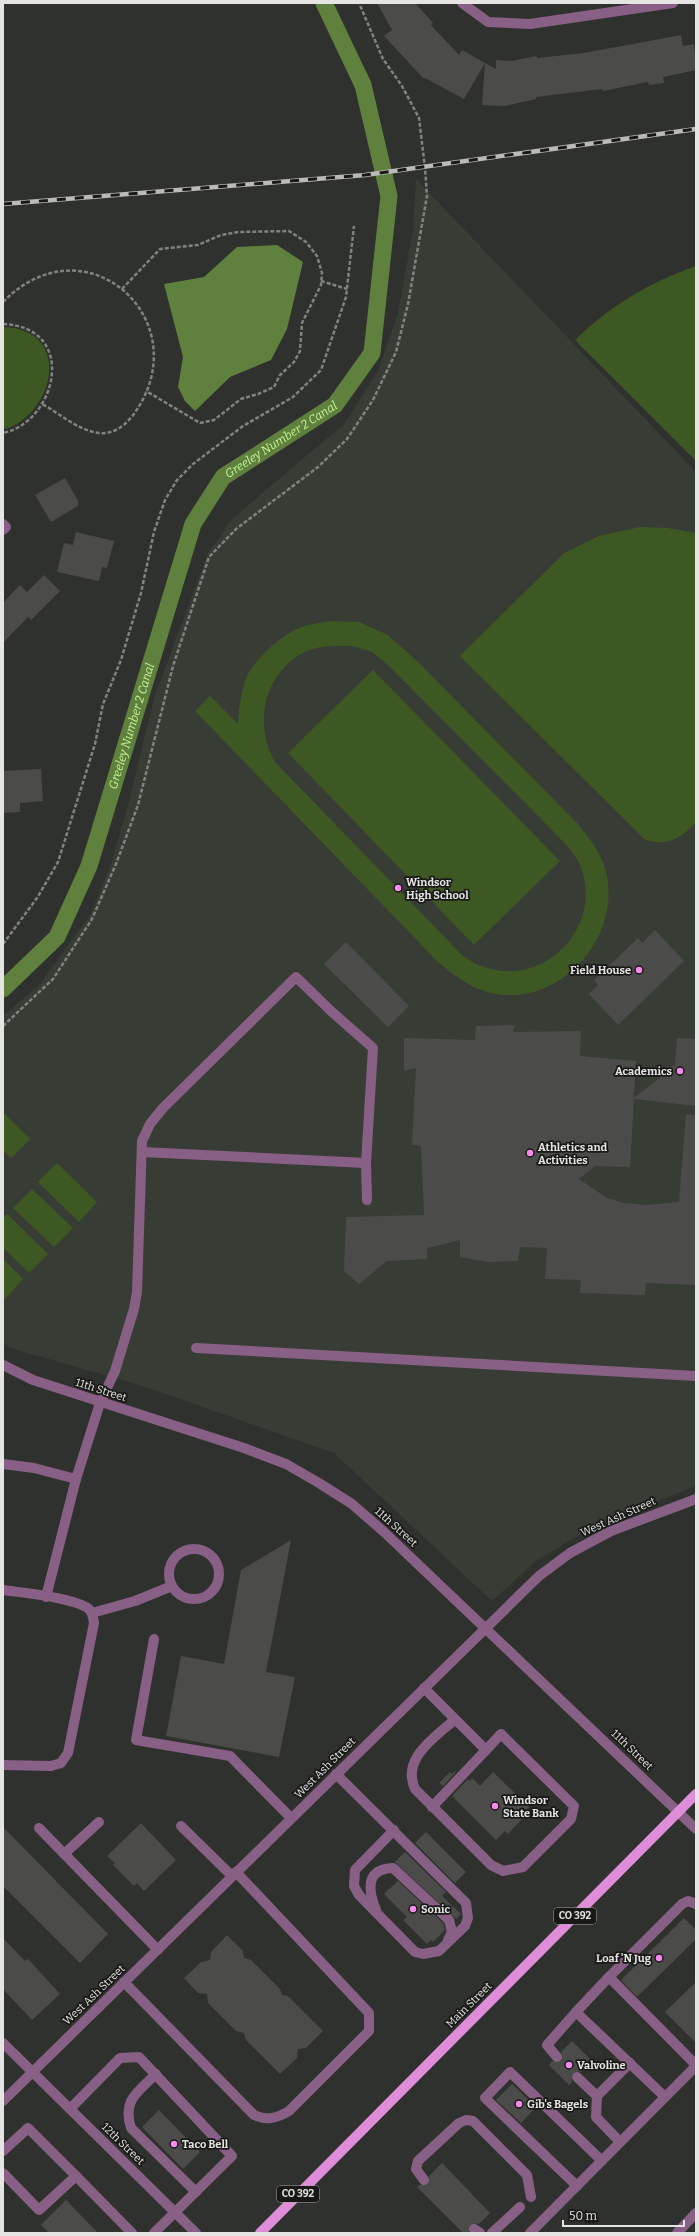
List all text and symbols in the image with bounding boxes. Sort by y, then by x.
water label: Greeley Number 2 Canal [222,398,340,481]
water label: Greeley Number 2 Canal [106,662,157,791]
place label: Windsor High School [406,876,469,902]
marker: Windsor High School [393,883,403,893]
place label: Field House [570,964,631,977]
marker: Field House [634,965,644,975]
place label: Academics [615,1065,673,1078]
marker: Academics [675,1066,685,1076]
place label: Athletics and Activities [538,1141,607,1167]
marker: Athletics and Activities [525,1148,535,1158]
street label: 11th Street [74,1376,128,1404]
street label: West Ash Street [578,1495,658,1539]
street label: 11th Street [372,1504,420,1550]
street label: 11th Street [608,1727,656,1773]
street label: West Ash Street [292,1735,358,1801]
place label: Windsor State Bank [503,1794,559,1820]
marker: Windsor State Bank [490,1801,500,1811]
place label: Sonic [421,1903,450,1916]
marker: Sonic [408,1904,418,1914]
road number: CO 392 [554,1908,596,1924]
place label: Loaf 'N Jug [596,1952,652,1965]
marker: Loaf 'N Jug [654,1953,664,1963]
street label: West Ash Street [60,1962,128,2028]
street label: Main Street [443,1979,495,2031]
place label: Valvoline [577,2059,626,2072]
marker: Valvoline [564,2060,574,2070]
place label: Gib's Bagels [527,2098,589,2111]
marker: Gib's Bagels [514,2099,524,2109]
street label: 12th Street [99,2120,147,2168]
place label: Taco Bell [182,2138,229,2151]
marker: Taco Bell [169,2139,179,2149]
road number: CO 392 [277,2186,319,2202]
scale bar [563,2202,684,2228]
text: 50 m [569,2209,598,2223]

